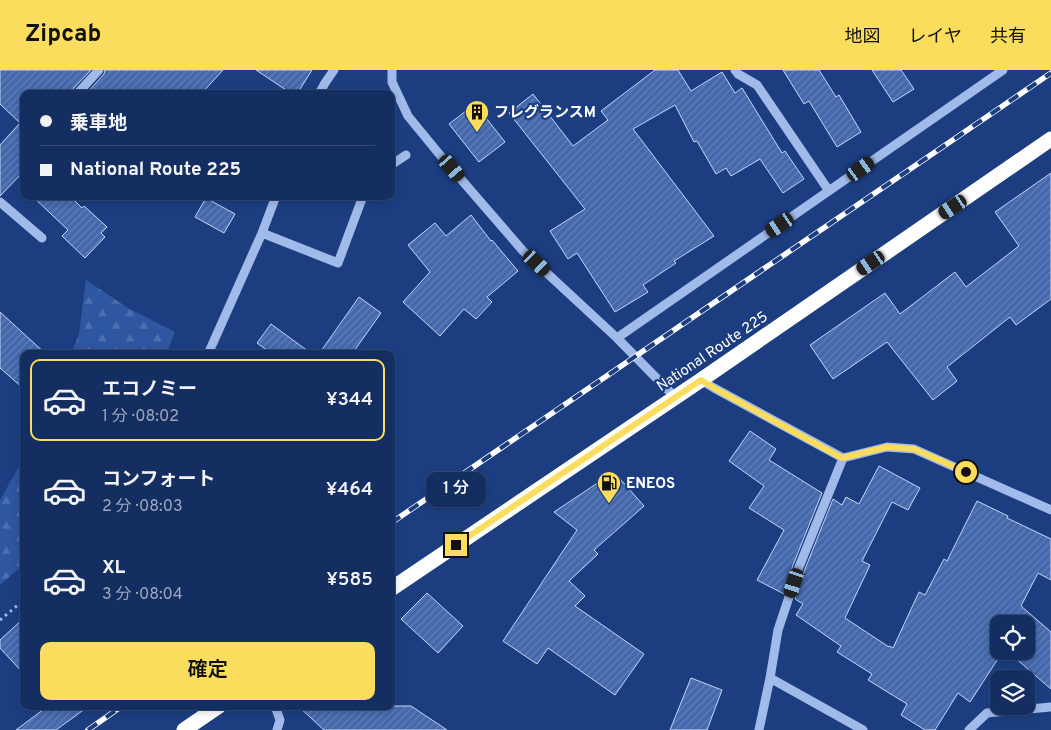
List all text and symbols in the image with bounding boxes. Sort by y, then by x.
text: Zipcab [25,20,101,50]
text: 地図 [845,26,881,49]
text: レイヤ [909,26,962,49]
text: 共有 [990,26,1026,49]
building icon: フレグランスM [464,99,490,133]
place label: フレグランスM [494,104,596,123]
text: 乗車地 [70,112,127,136]
car [436,152,467,184]
car [844,154,877,184]
text: National Route 225 [70,158,241,182]
car [936,192,969,222]
car [763,210,796,240]
car [520,247,553,279]
car [854,248,887,278]
street label: National Route 225 [653,308,772,397]
icon: car [42,378,87,423]
text: エコノミー [102,378,197,402]
text: ¥344 [326,388,373,412]
text: 1 分 · 08:02 [102,407,179,427]
route start [955,461,977,483]
icon: car [42,468,87,513]
text: コンフォート [102,468,215,492]
fuel station icon: ENEOS [596,470,622,504]
callout: 1 分 [426,472,486,508]
place label: ENEOS [626,475,675,494]
text: ¥464 [326,478,373,502]
text: 1 分 [443,479,469,499]
text: 2 分 · 08:03 [102,497,183,517]
route end [445,534,467,556]
text: XL [102,556,125,580]
icon: car [42,558,87,603]
car [782,566,805,600]
text: ¥585 [327,568,373,592]
text: 3 分 · 08:04 [102,585,183,605]
map controls [990,615,1035,715]
button: locate [990,615,1035,660]
button: 確定 [40,642,375,700]
button: layers [990,670,1035,715]

